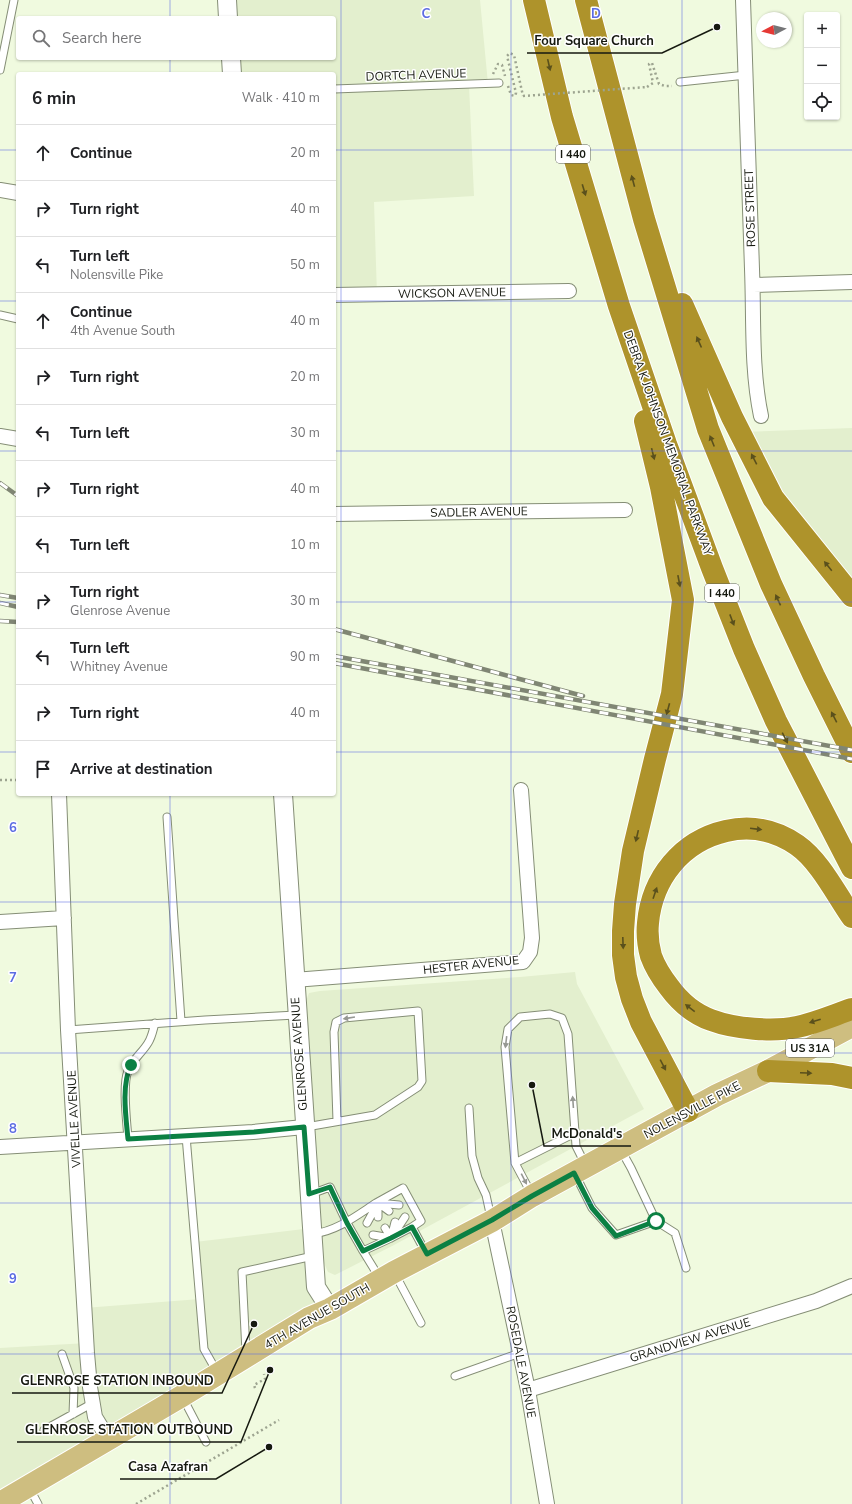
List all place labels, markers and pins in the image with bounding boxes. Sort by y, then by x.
callout: Four Square Church [527,28,662,53]
callout: McDonald's [544,1121,631,1146]
callout: GLENROSE STATION INBOUND [12,1368,222,1393]
callout: GLENROSE STATION OUTBOUND [17,1417,241,1442]
callout: Casa Azafran [120,1454,216,1479]

